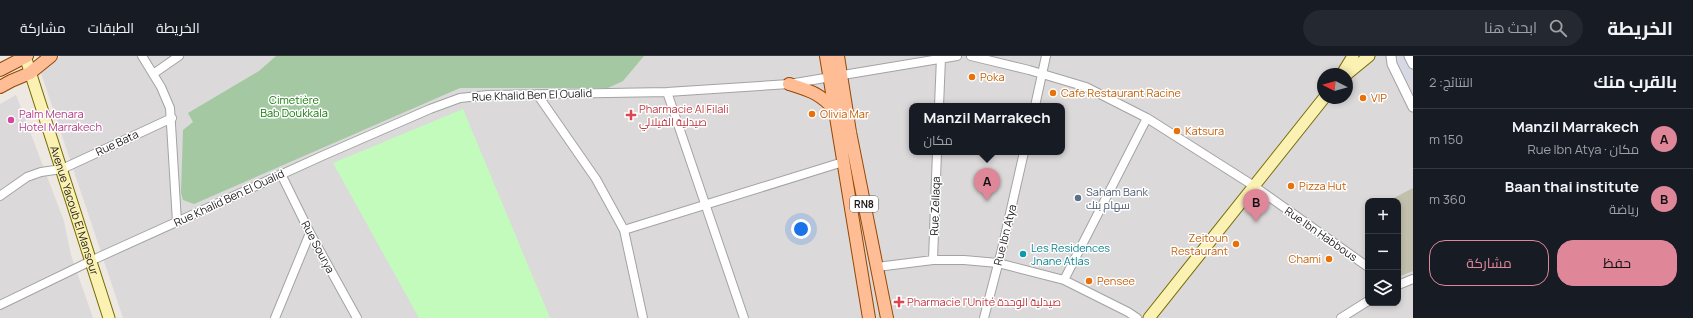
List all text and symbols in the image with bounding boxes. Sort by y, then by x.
search box [1303,10,1583,46]
text: الخريطة [1607,15,1673,41]
text: ابحث هنا [1484,17,1537,38]
icon: search [1547,17,1569,39]
text: مشاركة [20,18,66,37]
text: الطبقات [88,18,134,37]
text: الخريطة [156,18,200,37]
north arrow [1317,68,1353,104]
place label: Poka [980,69,1005,84]
text: بالقرب منك [1593,70,1677,93]
marker: Poka [967,72,977,82]
text: النتائج: 2 [1429,73,1473,91]
street label: Rue Khalid Ben El Oualid [472,85,592,104]
place label: Cafe Restaurant Racine [1061,85,1182,100]
marker: Cafe Restaurant Racine [1048,88,1058,98]
place label: VIP [1371,90,1387,105]
park label: Cimetière Bab Doukkala [260,92,328,120]
marker: VIP [1358,93,1368,103]
place label: Pharmacie Al Filali صيدلية الفيلالي [639,101,728,131]
popup [909,103,1065,155]
place label: Palm Menara Hotel Marrakech [19,106,102,134]
place label: Olivia Mar [820,106,869,121]
text: Manzil Marrakech [923,107,1051,128]
marker: Olivia Mar [807,109,817,119]
marker: Pharmacie Al Filali صيدلية الفيلالي [626,110,636,120]
marker: Palm Menara Hotel Marrakech [6,115,16,125]
text: Manzil Marrakech [1512,116,1639,137]
place label: Katsura [1185,123,1224,138]
street label: Rue Bata [93,126,141,159]
marker: Katsura [1172,126,1182,136]
text: 150 m [1429,130,1463,148]
text: A [1660,130,1668,148]
text: مكان [923,131,953,149]
text: مكان · Rue Ibn Atya [1527,140,1639,158]
street label: Avenue Yacoub El Mansour [47,144,103,277]
street label: Rue Khalid Ben El Oualid [171,165,286,230]
pin: A [974,168,1000,201]
street label: Rue Zellaqa [926,176,943,236]
text: Baan thai institute [1505,176,1639,197]
place label: Pizza Hut [1299,178,1346,193]
marker: Pizza Hut [1286,181,1296,191]
place label: Saham Bank سهام بنك [1086,184,1148,213]
pin: B [1243,189,1269,222]
text: 360 m [1429,190,1466,208]
text: B [1660,190,1668,208]
marker: Saham Bank سهام بنك [1073,193,1083,203]
road number: RN8 [850,196,878,212]
map controls [1365,198,1401,306]
button: + [1365,198,1401,234]
text: رياضة [1609,200,1639,218]
street label: Rue Ibn Atya [990,203,1019,267]
street label: Rue Ibn Habbous [1282,203,1361,264]
street label: Rue Sourya [298,218,339,276]
your location [791,219,811,239]
place label: Zeitoun Restaurant [1171,230,1228,258]
button: − [1365,234,1401,270]
marker: Zeitoun Restaurant [1231,239,1241,249]
place label: Les Residences Jnane Atlas [1031,240,1110,268]
button: مشاركة [1429,240,1549,286]
button: حفظ [1557,240,1677,286]
marker: Les Residences Jnane Atlas [1018,249,1028,259]
place label: Chami [1289,251,1321,266]
marker: Chami [1324,254,1334,264]
button: layers [1365,270,1401,306]
place label: Pensee [1097,273,1136,288]
marker: Pensee [1084,276,1094,286]
place label: Pharmacie l'Unité صيدلية الوحدة [907,294,1061,309]
marker: Pharmacie l'Unité صيدلية الوحدة [894,297,904,307]

